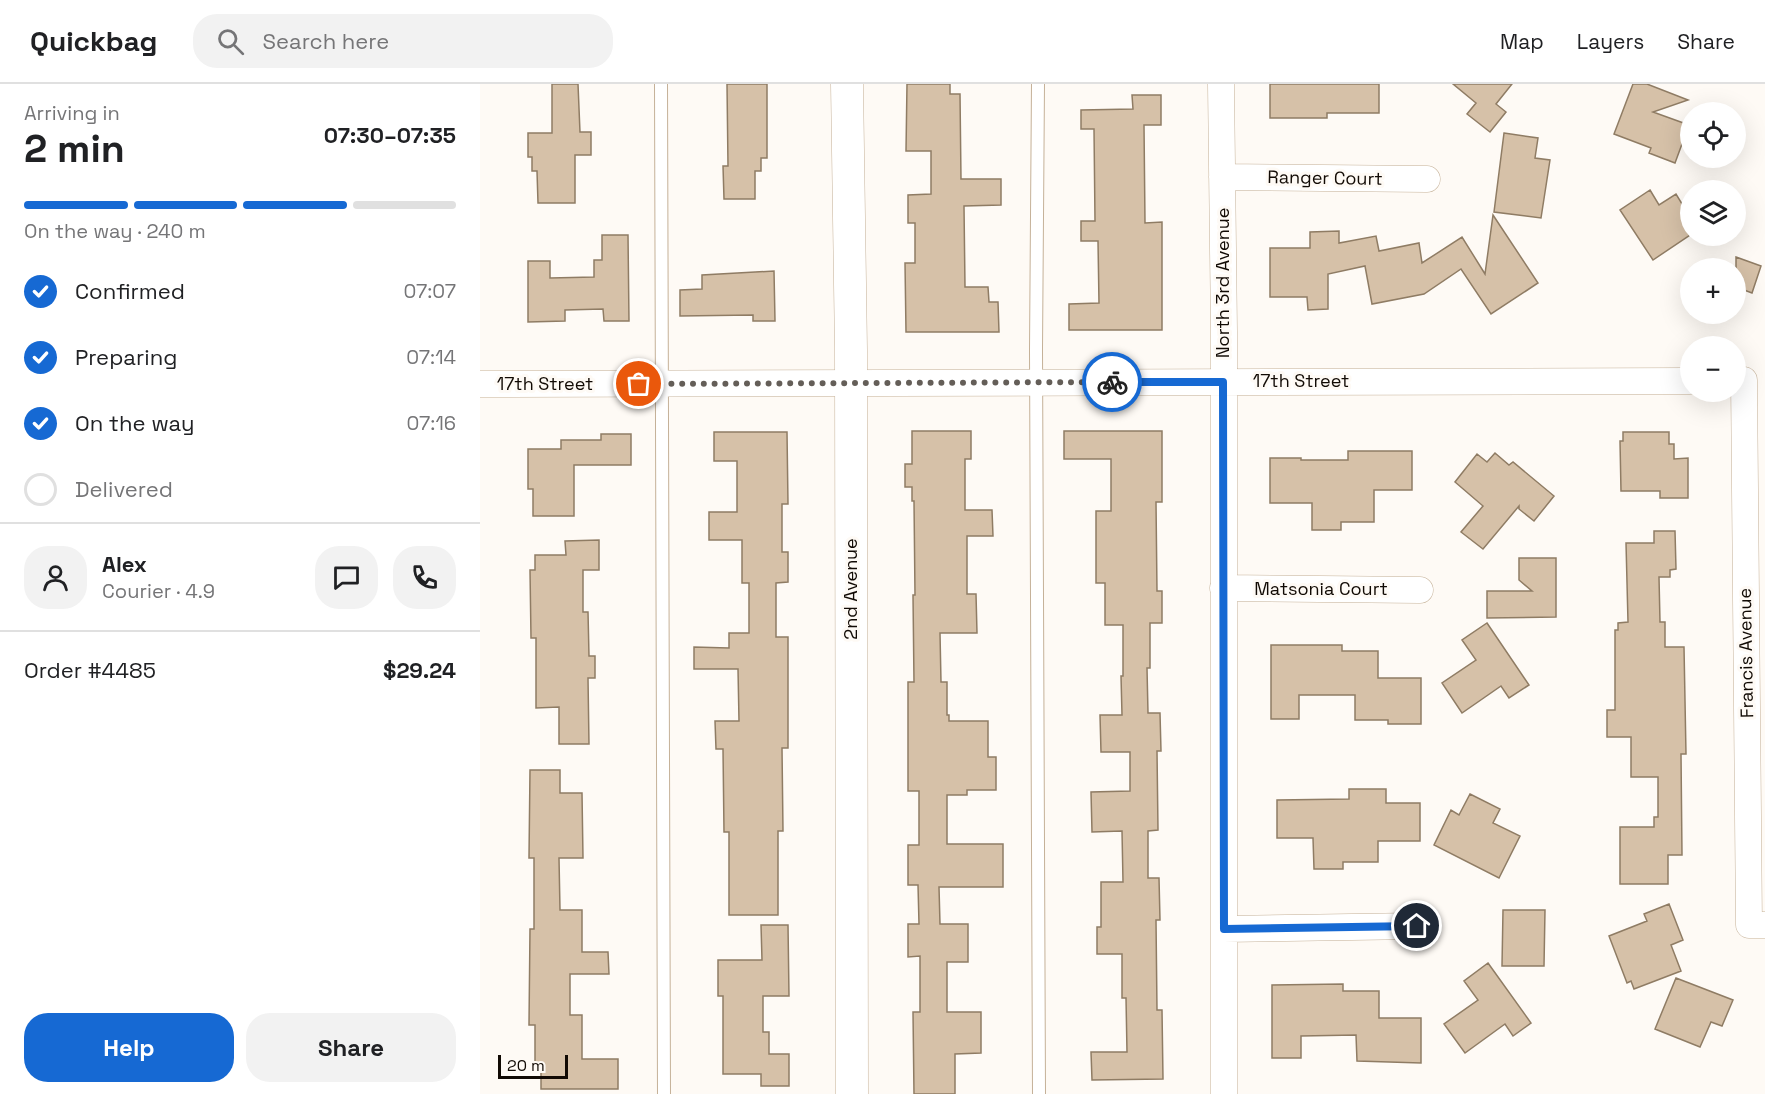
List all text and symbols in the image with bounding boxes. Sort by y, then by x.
search box [193,14,613,68]
text: Quickbag [30,23,157,59]
icon: search [214,25,247,58]
text: Search here [262,27,389,55]
text: Map [1500,28,1544,55]
text: Layers [1577,28,1644,55]
text: Share [1677,28,1735,55]
text: Arriving in [24,100,120,126]
map controls [1680,102,1746,402]
button: locate [1680,102,1746,168]
text: 07:30–07:35 [324,121,456,149]
text: 2 min [24,124,125,173]
street label: Ranger Court [1267,165,1383,190]
button: layers [1680,180,1746,246]
street label: North 3rd Avenue [1211,208,1234,358]
text: On the way · 240 m [24,218,206,244]
button: + [1680,258,1746,324]
icon: check [24,275,57,308]
text: Confirmed [75,277,185,305]
text: 07:07 [403,278,456,304]
button: − [1680,336,1746,402]
icon: check [24,341,57,374]
text: Preparing [75,343,177,371]
text: 07:14 [406,344,456,370]
courier [1082,352,1142,412]
pin [613,358,664,409]
icon: bike [1096,366,1129,399]
icon: bag [622,367,655,400]
street label: 17th Street [1253,369,1349,392]
street label: 17th Street [497,372,593,395]
icon: check [24,407,57,440]
text: On the way [75,409,194,437]
text: 07:16 [407,410,456,436]
text: Delivered [75,475,173,503]
street label: 2nd Avenue [839,538,862,640]
button: person [24,546,87,609]
button: chat [315,546,378,609]
button: phone [393,546,456,609]
text: Alex [102,550,147,578]
street label: Matsonia Court [1254,577,1388,600]
text: Courier · 4.9 [102,578,215,604]
street label: Francis Avenue [1733,588,1758,718]
text: Order #4485 [24,656,156,684]
text: $29.24 [383,656,456,684]
pin [1391,900,1442,951]
icon: home [1400,909,1433,942]
button: Help [24,1013,234,1082]
button: Share [246,1013,456,1082]
scale bar [498,1052,568,1080]
text: 20 m [507,1055,545,1076]

